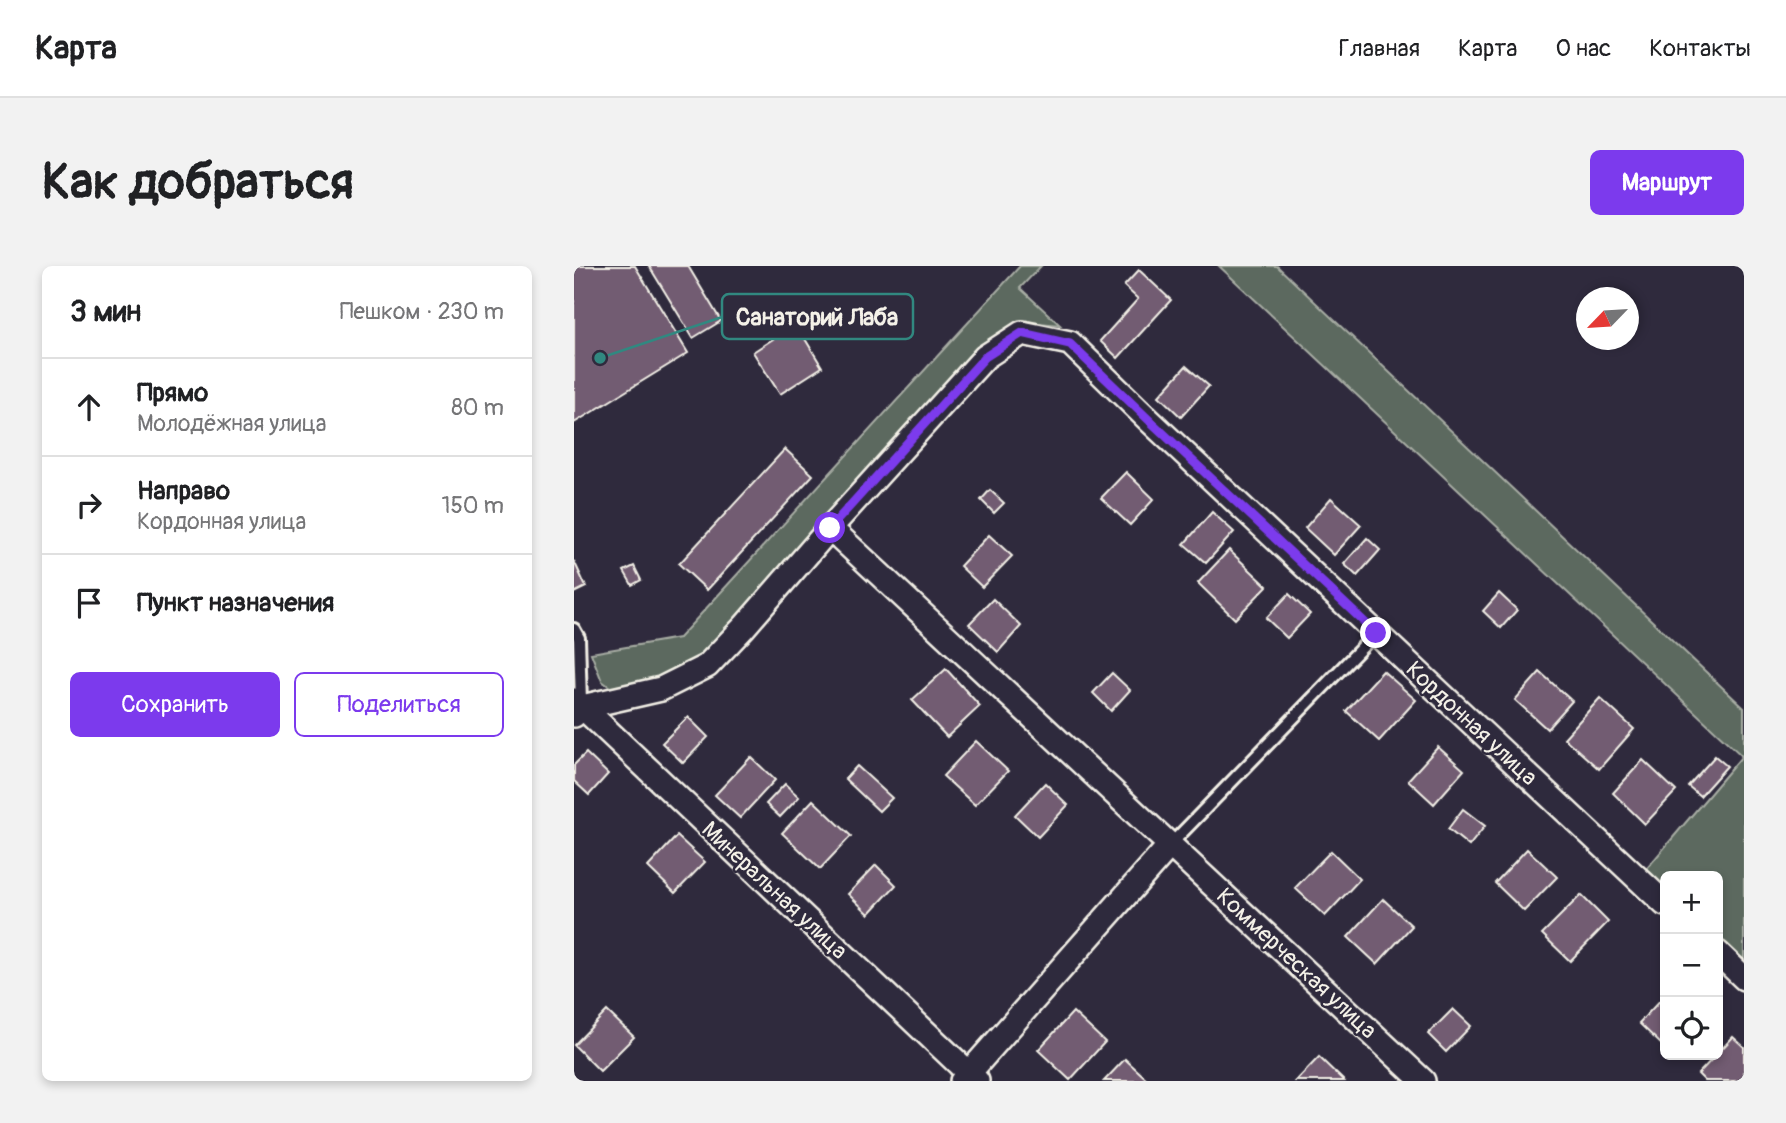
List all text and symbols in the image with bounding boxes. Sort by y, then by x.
text: Карта [35,28,117,69]
text: Главная [1339,34,1420,63]
text: Карта [1458,34,1518,63]
text: О нас [1556,34,1611,63]
text: Контакты [1649,34,1751,63]
button: Маршрут [1590,150,1744,215]
text: Как добраться [42,152,354,213]
north arrow [1576,287,1639,350]
text: 3 мин [70,293,141,330]
callout: Санаторий Лаба [722,294,913,339]
text: Пешком · 230 m [340,297,504,326]
text: Санаторий Лаба [736,303,898,332]
text: Прямо [137,377,208,409]
icon: ahead [70,388,108,426]
text: 80 m [451,393,504,422]
text: Молодёжная улица [137,409,327,438]
text: Направо [137,475,230,507]
icon: right [70,486,108,524]
text: 150 m [441,491,504,520]
text: Кордонная улица [137,507,306,536]
route start [814,512,845,543]
icon: arrive [70,584,108,622]
text: Пункт назначения [137,587,334,619]
route end [1360,617,1391,648]
street label: Кордонная улица [1400,655,1543,792]
button: Сохранить [70,672,280,737]
button: Поделиться [294,672,504,737]
street label: Минеральная улица [696,815,854,965]
map controls [1660,871,1723,1060]
button: + [1660,871,1723,934]
street label: Коммерческая улица [1211,882,1383,1045]
button: − [1660,934,1723,997]
button: locate [1660,997,1723,1060]

